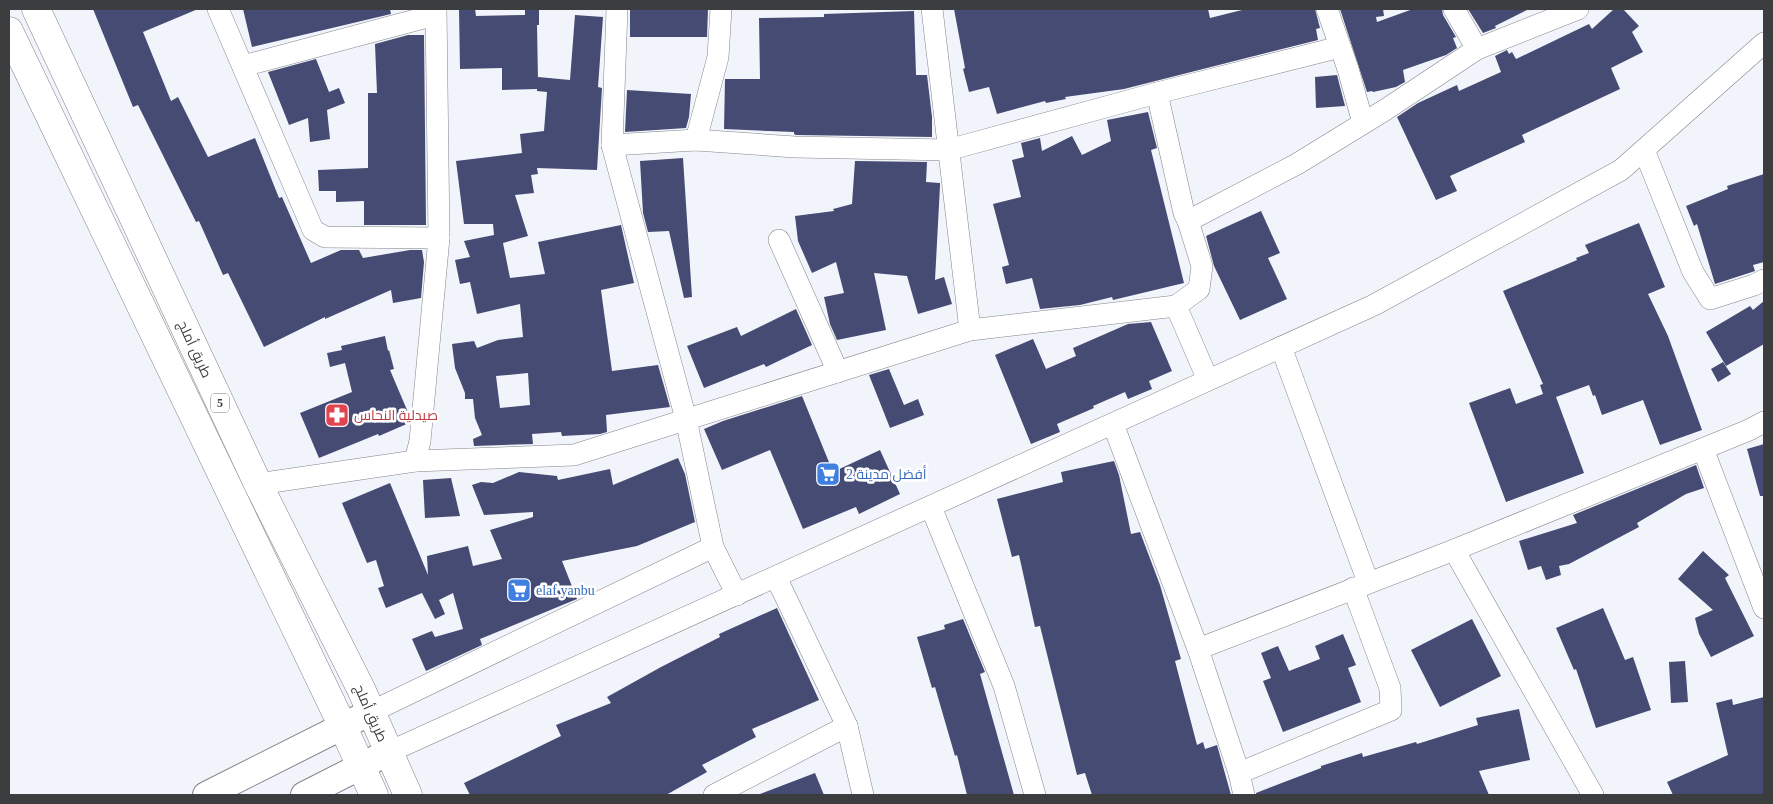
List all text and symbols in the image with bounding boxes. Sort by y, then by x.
street label: طريق أملج [174,317,216,381]
road number: 5 [211,393,229,412]
pharmacy icon: صيدلية النحاس [324,402,350,428]
place label: صيدلية النحاس [354,408,438,423]
supermarket icon: 2 أفضل مدينة [815,461,841,487]
place label: 2 أفضل مدينة [846,465,927,482]
supermarket icon: elaf yanbu [506,577,532,603]
place label: elaf yanbu [536,583,595,598]
street label: طريق أملج [350,681,392,745]

